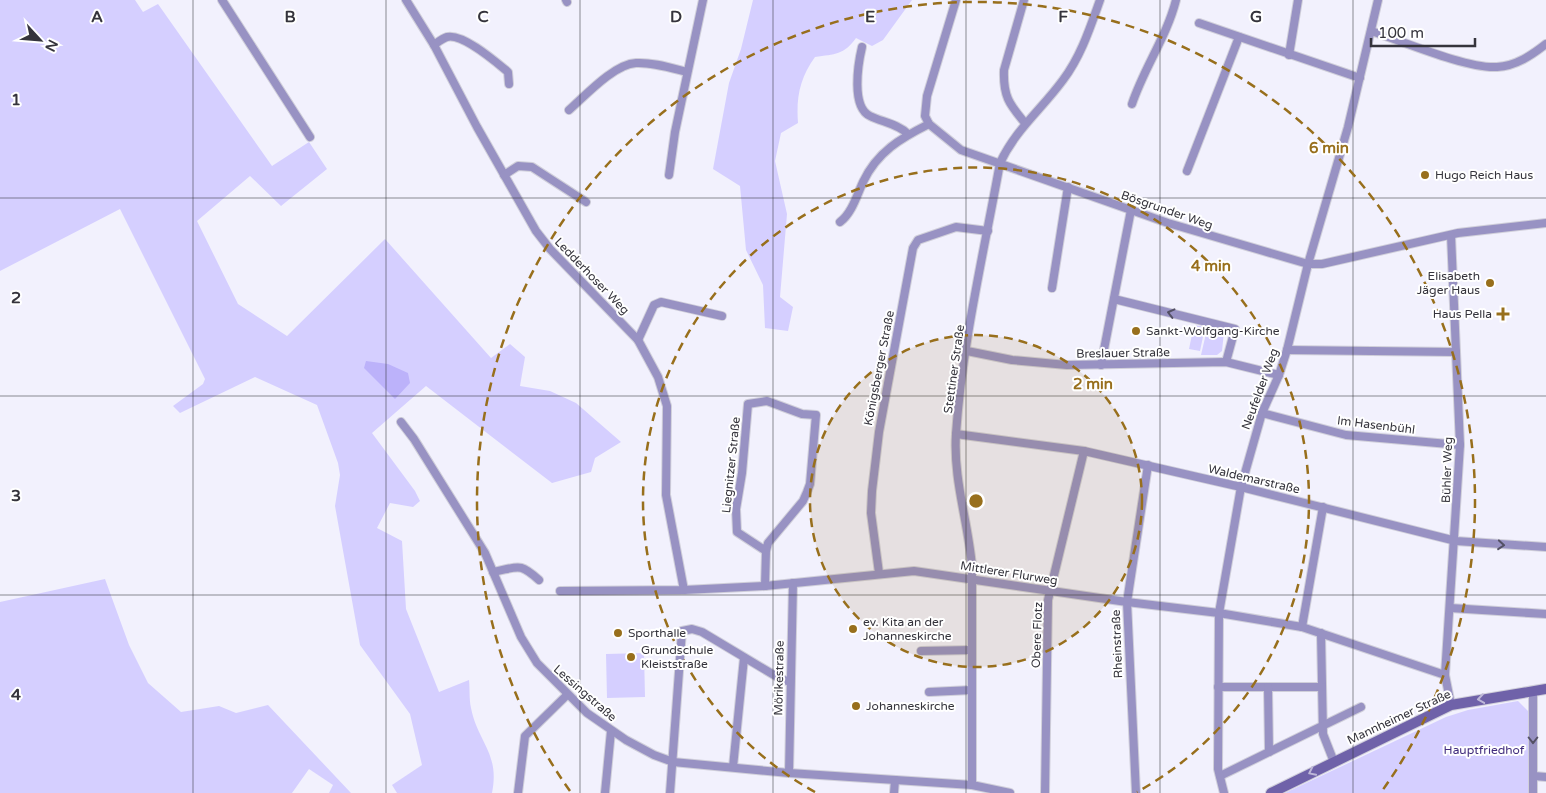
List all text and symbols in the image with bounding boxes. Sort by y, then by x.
text: A [91,7,103,27]
text: B [284,7,296,27]
text: C [477,7,489,27]
text: D [670,7,682,27]
text: E [865,7,875,27]
text: F [1058,7,1068,27]
text: G [1250,7,1262,27]
north arrow [15,15,65,65]
scale bar [1371,15,1475,47]
text: 100 m [1378,24,1424,42]
text: N [41,37,61,54]
text: 1 [11,90,21,110]
text: 6 min [1309,139,1349,157]
place label: Hugo Reich Haus [1435,168,1533,182]
marker: Hugo Reich Haus [1419,169,1431,181]
street label: Bösgrunder Weg [1119,188,1215,232]
street label: Ledderhoser Weg [552,235,632,317]
text: 4 min [1191,257,1231,275]
place label: Elisabeth Jäger Haus [1417,269,1480,297]
marker: Elisabeth Jäger Haus [1484,277,1496,289]
text: 2 [11,288,21,308]
place label: Haus Pella [1433,307,1492,321]
marker: Haus Pella [1496,307,1510,321]
one-way arrow [1166,308,1175,319]
street label: Königsberger Straße [861,309,897,427]
street label: Stettiner Straße [941,323,967,414]
place label: Sankt-Wolfgang-Kirche [1146,324,1280,338]
marker: Sankt-Wolfgang-Kirche [1130,325,1142,337]
street label: Breslauer Straße [1076,345,1170,361]
street label: Neufelder Weg [1239,346,1281,432]
text: 2 min [1073,375,1113,393]
street label: Im Hasenbühl [1336,413,1416,437]
street label: Liegnitzer Straße [719,416,743,514]
street label: Bühler Weg [1439,437,1455,503]
street label: Waldemarstraße [1207,462,1301,496]
text: 3 [11,486,21,506]
centre of rings [967,492,985,510]
one-way arrow [1497,539,1505,550]
street label: Mittlerer Flurweg [959,558,1059,588]
street label: Obere Flotz [1029,602,1045,668]
street label: Rheinstraße [1109,609,1125,679]
place label: ev. Kita an der Johanneskirche [863,615,952,643]
marker: ev. Kita an der Johanneskirche [847,623,859,635]
place label: Sporthalle [628,626,686,640]
marker: Sporthalle [612,627,624,639]
street label: Mörikestraße [771,640,787,716]
place label: Grundschule Kleiststraße [641,643,714,671]
marker: Grundschule Kleiststraße [625,651,637,663]
street label: Lessingstraße [551,662,619,724]
text: 4 [11,685,21,705]
street label: Mannheimer Straße [1345,687,1453,747]
one-way arrow [1476,693,1485,703]
place label: Johanneskirche [866,699,955,713]
marker: Johanneskirche [850,700,862,712]
one-way arrow [1528,736,1538,744]
park label: Hauptfriedhof [1444,743,1525,757]
one-way arrow [1309,766,1318,776]

